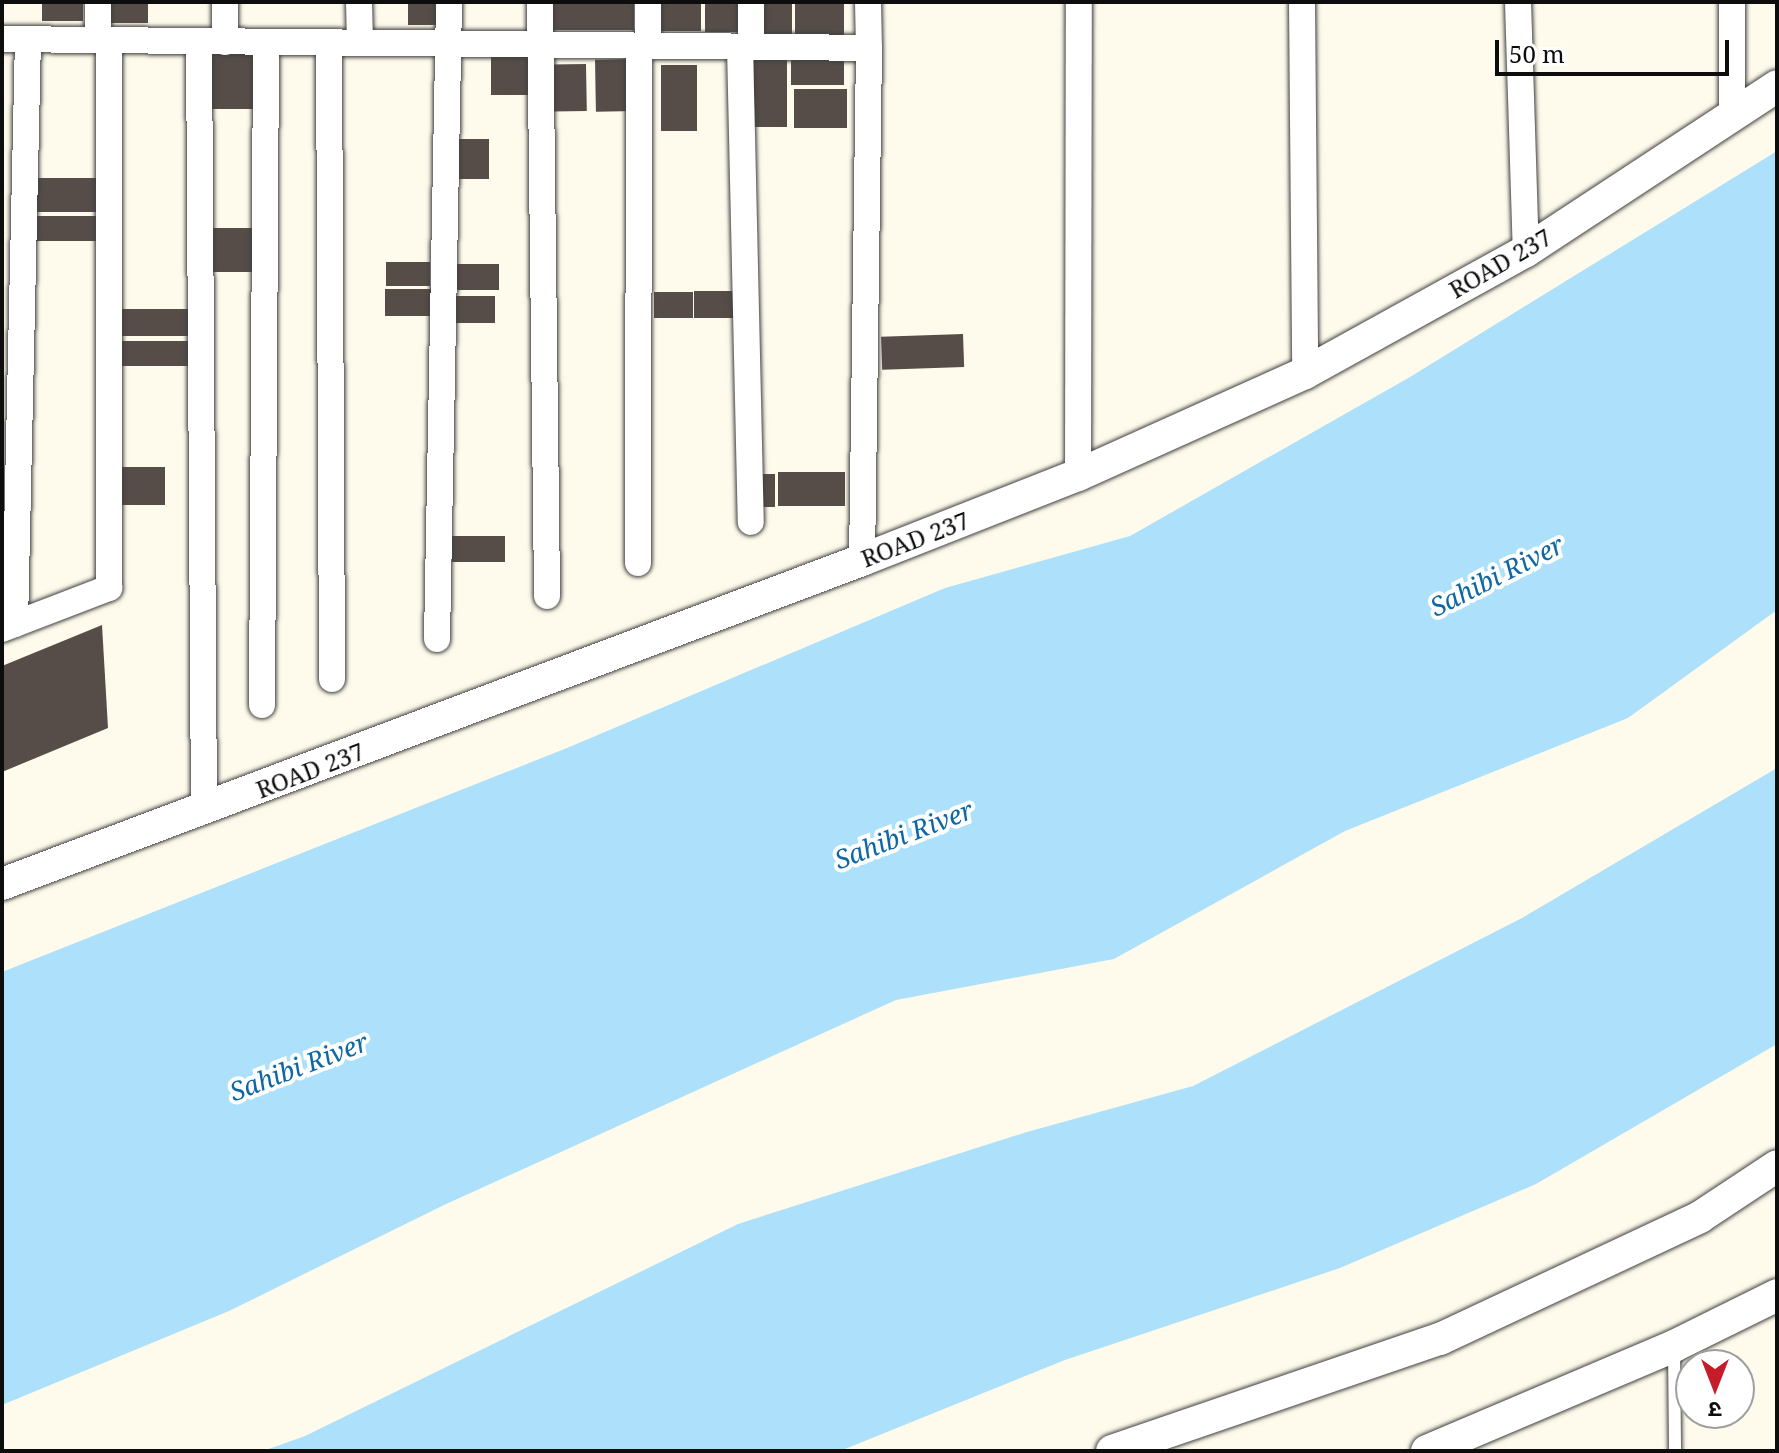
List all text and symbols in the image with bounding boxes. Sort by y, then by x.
scale bar [1499,24,1733,74]
text: 50 m [1509,37,1565,70]
street label: ROAD 237 [1444,222,1556,304]
street label: ROAD 237 [857,505,973,573]
water label: Sahibi River [1425,529,1569,623]
street label: ROAD 237 [252,736,368,804]
water label: Sahibi River [830,794,978,876]
water label: Sahibi River [225,1026,373,1108]
north arrow [1675,1349,1755,1429]
text: उ [1709,1396,1721,1426]

